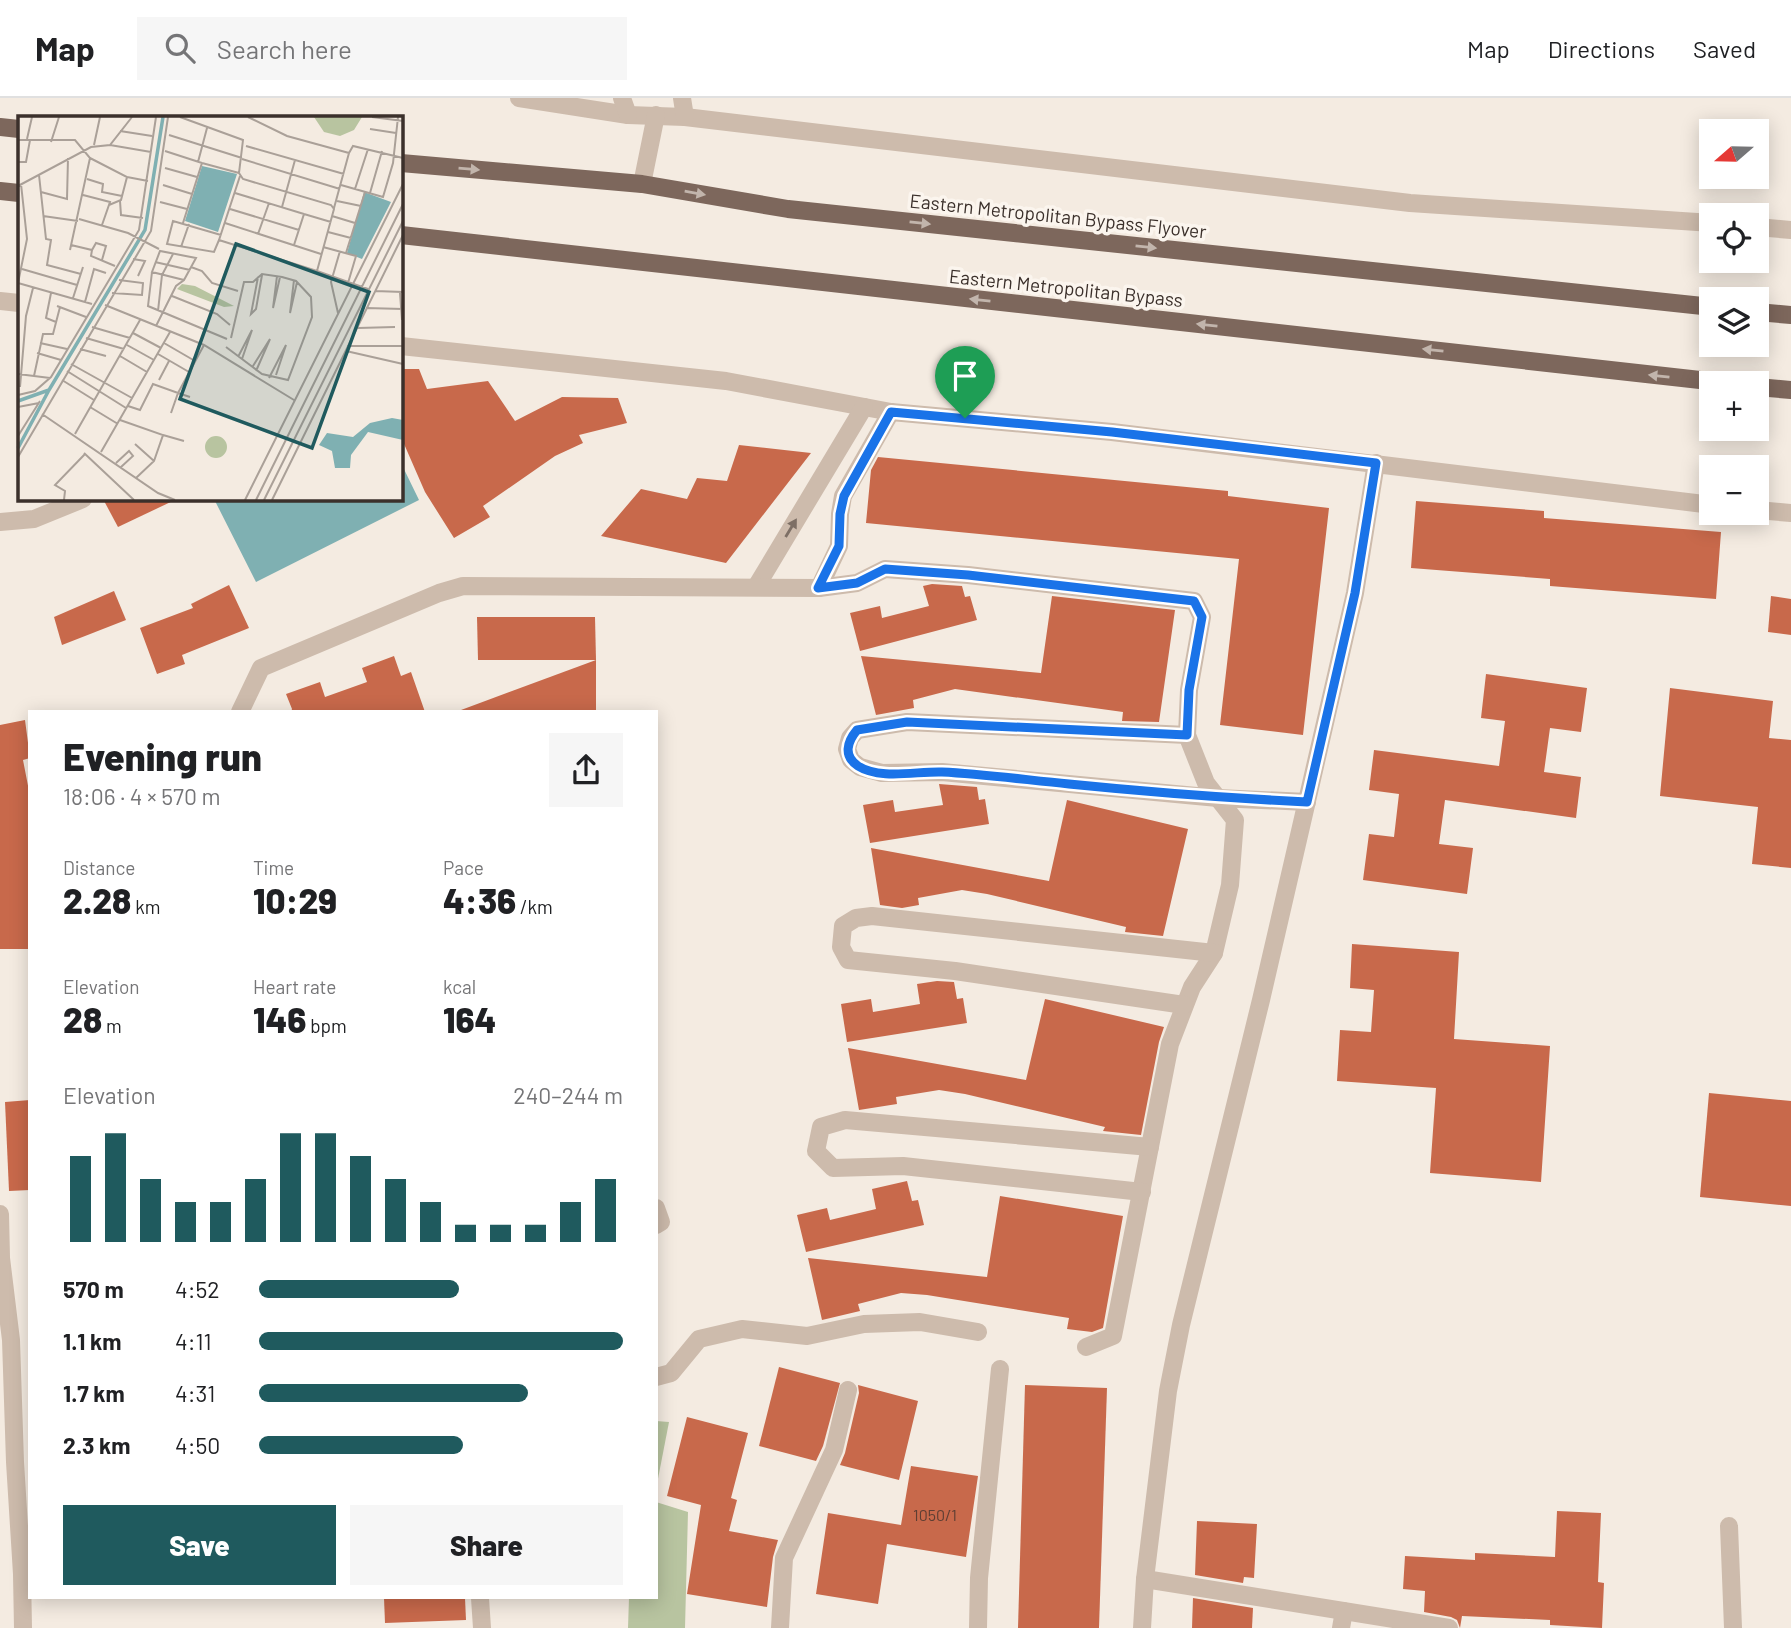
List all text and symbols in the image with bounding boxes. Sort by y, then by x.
search box [137,17,627,80]
text: Map [35,28,95,68]
icon: search [161,29,199,67]
text: Search here [217,33,352,64]
text: Map [1467,34,1510,63]
text: Directions [1548,34,1655,63]
text: Saved [1693,34,1756,63]
inset map [18,116,402,500]
north arrow [1699,119,1769,189]
map controls [1699,119,1769,525]
one-way arrow [458,164,480,175]
one-way arrow [684,188,706,199]
street label: Eastern Metropolitan Bypass Flyover [909,188,1208,243]
button: locate [1699,203,1769,273]
one-way arrow [909,218,931,229]
one-way arrow [1136,242,1158,253]
street label: Eastern Metropolitan Bypass [948,264,1184,311]
button: layers [1699,287,1769,357]
one-way arrow [969,294,991,305]
one-way arrow [1195,320,1217,331]
one-way arrow [1421,345,1443,356]
pin [935,346,995,418]
icon: arrive [946,357,984,395]
one-way arrow [1648,370,1670,381]
button: + [1699,371,1769,441]
button: − [1699,455,1769,525]
one-way arrow [784,519,797,538]
text: Evening run [63,733,262,779]
button: share [549,733,623,807]
text: 18:06 · 4 × 570 m [63,782,221,810]
text: Distance [63,856,135,879]
text: Time [253,856,294,879]
text: Pace [443,856,484,879]
text: 2.28 [63,879,131,921]
text: 10:29 [253,879,337,921]
text: 4:36 [443,879,516,921]
text: km [131,895,160,918]
text: /km [516,895,553,918]
text: Elevation [63,975,140,998]
text: Heart rate [253,975,336,998]
text: kcal [443,975,476,998]
text: 28 [63,998,102,1040]
text: 146 [253,998,306,1040]
text: 164 [443,998,496,1040]
text: m [102,1014,122,1037]
text: bpm [306,1014,347,1037]
text: Elevation [63,1081,156,1109]
text: 240–244 m [513,1081,623,1109]
text: 570 m [63,1275,124,1303]
text: 4:52 [175,1275,220,1303]
text: 1.1 km [63,1327,122,1355]
text: 4:11 [175,1327,212,1355]
text: 1.7 km [63,1379,125,1407]
text: 4:31 [175,1379,215,1407]
text: 2.3 km [63,1431,131,1459]
text: 4:50 [175,1431,220,1459]
button: Save [63,1505,336,1585]
button: Share [350,1505,623,1585]
house number: 1050/1 [913,1505,957,1524]

